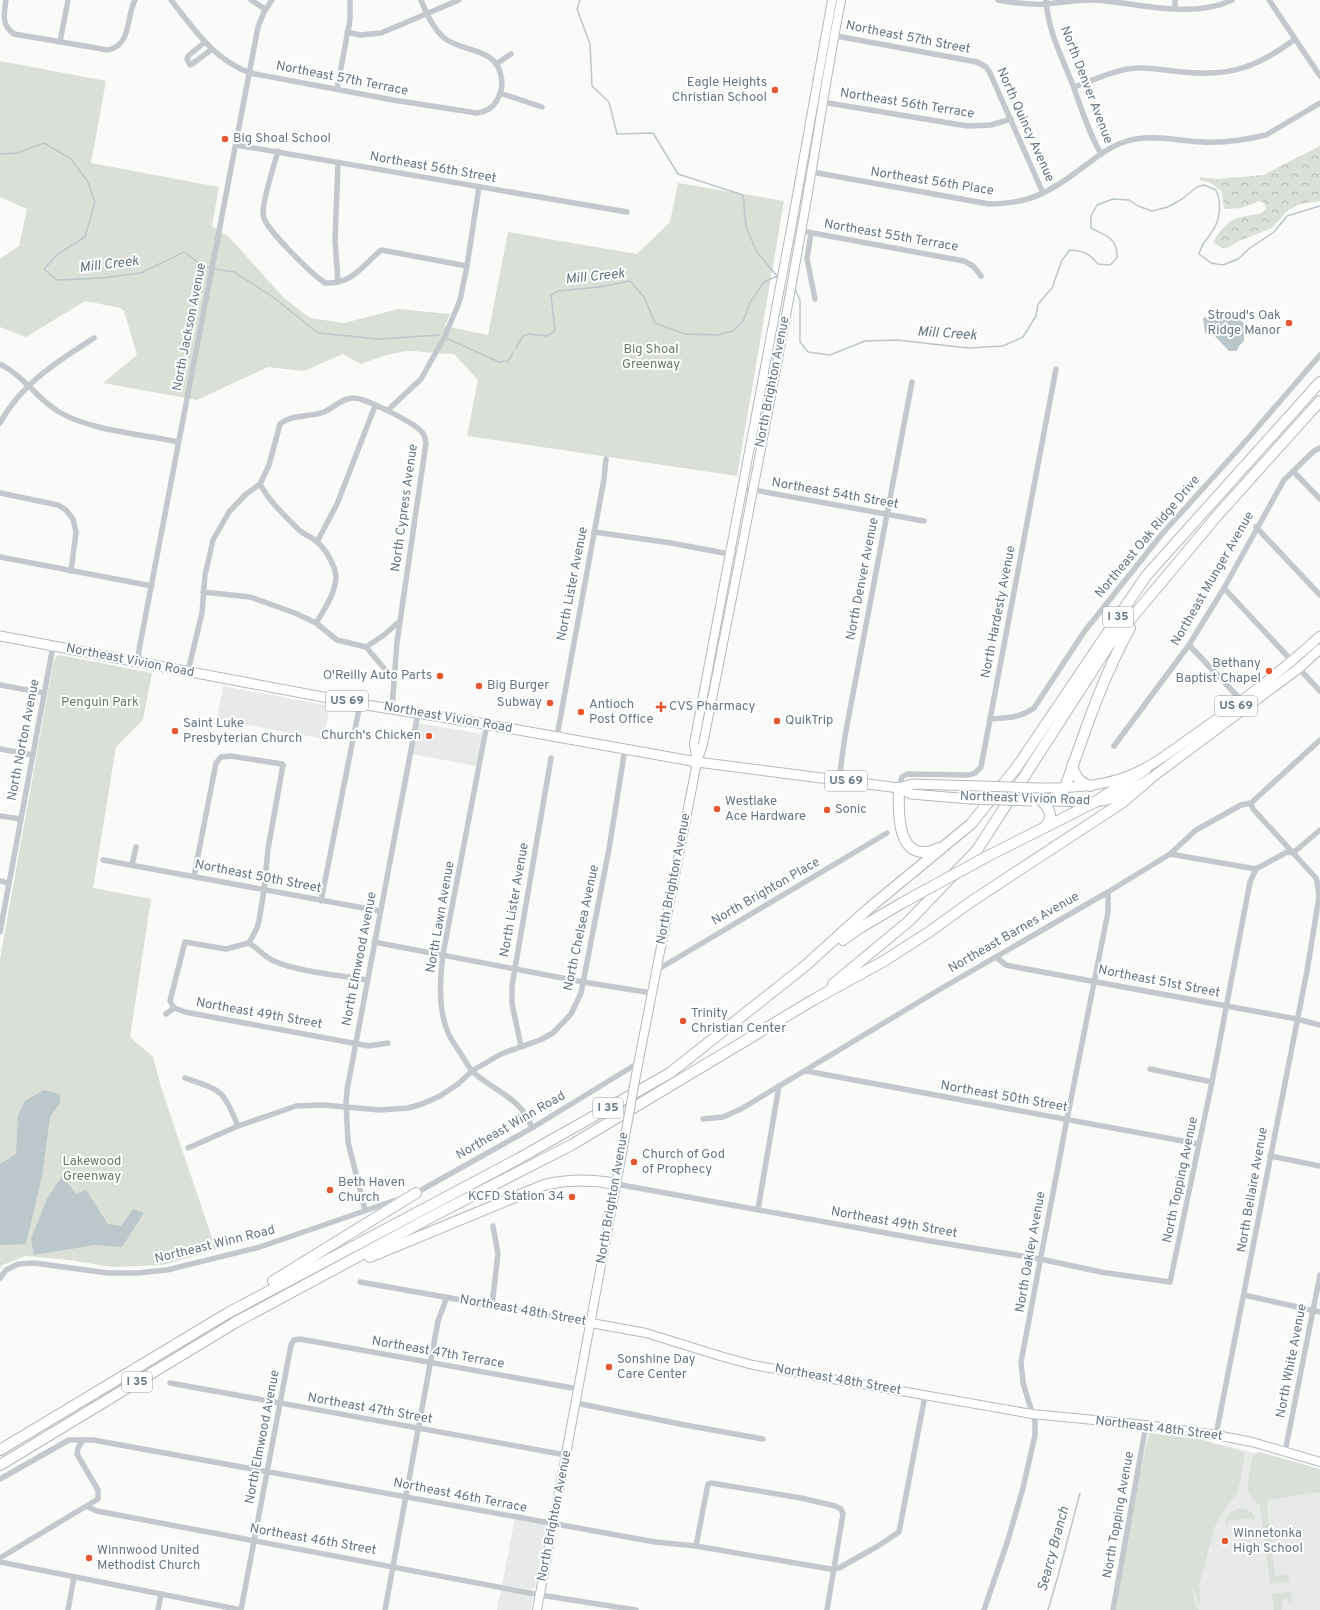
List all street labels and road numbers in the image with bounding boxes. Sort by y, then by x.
street label: Northeast 57th Street [844,18,972,58]
street label: North Denver Avenue [1056,24,1116,146]
street label: Northeast 57th Terrace [275,58,409,100]
street label: North Quincy Avenue [993,65,1057,185]
street label: Northeast 56th Terrace [839,85,975,123]
street label: Northeast 56th Street [368,149,498,187]
street label: Northeast 56th Place [869,164,995,200]
street label: Northeast 55th Terrace [823,216,959,256]
street label: North Jackson Avenue [170,261,210,393]
street label: North Brighton Avenue [752,315,794,449]
street label: North Cypress Avenue [388,443,422,573]
street label: Northeast Oak Ridge Drive [1092,473,1204,601]
street label: Northeast 54th Street [770,475,900,513]
street label: Northeast Munger Avenue [1168,509,1258,649]
street label: North Denver Avenue [843,516,883,642]
street label: North Lister Avenue [554,525,592,643]
street label: North Hardesty Avenue [978,544,1020,680]
road number: I 35 [1103,607,1133,627]
street label: Northeast Vivion Road [64,641,196,681]
street label: North Norton Avenue [4,678,44,802]
road number: US 69 [326,691,368,711]
road number: US 69 [1215,696,1257,716]
street label: Northeast Vivion Road [382,699,514,737]
road number: US 69 [825,771,867,791]
street label: Northeast Vivion Road [960,789,1090,809]
street label: North Brighton Avenue [653,812,695,946]
street label: North Lister Avenue [497,841,533,959]
street label: North Brighton Place [709,854,823,930]
street label: Northeast 50th Street [193,857,323,897]
street label: North Lawn Avenue [423,860,459,974]
street label: North Chelsea Avenue [561,863,603,993]
street label: Northeast Barnes Avenue [946,889,1082,977]
street label: North Elmwood Avenue [339,891,381,1027]
street label: Northeast 51st Street [1097,962,1221,1002]
street label: Northeast 49th Street [195,995,323,1033]
street label: Northeast 50th Street [939,1078,1069,1116]
street label: Northeast Winn Road [454,1088,568,1164]
road number: I 35 [593,1098,623,1118]
street label: North Topping Avenue [1160,1115,1202,1245]
street label: North Bellaire Avenue [1234,1126,1272,1254]
street label: North Brighton Avenue [594,1131,632,1265]
street label: North Oakley Avenue [1012,1190,1050,1314]
street label: Northeast 49th Street [830,1204,958,1242]
street label: Northeast Winn Road [153,1222,277,1268]
street label: Northeast 48th Street [459,1292,588,1330]
street label: North White Avenue [1273,1303,1311,1419]
street label: Northeast 47th Terrace [370,1333,506,1373]
street label: Northeast 48th Street [774,1361,903,1399]
street label: North Elmwood Avenue [242,1369,284,1505]
road number: I 35 [122,1372,152,1392]
street label: Northeast 47th Street [306,1390,434,1428]
street label: Northeast 48th Street [1094,1413,1224,1445]
street label: North Brighton Avenue [534,1449,576,1583]
street label: North Topping Avenue [1100,1450,1138,1580]
street label: Northeast 46th Terrace [392,1475,528,1517]
street label: Northeast 46th Street [248,1521,378,1559]

